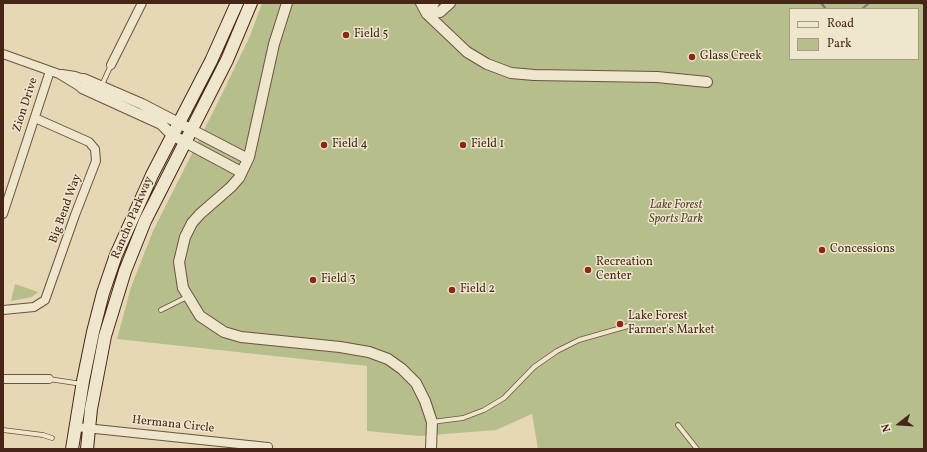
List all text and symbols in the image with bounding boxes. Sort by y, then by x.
legend [789,8,919,60]
text: Road [827,16,854,32]
place label: Field 5 [354,28,388,42]
marker: Field 5 [341,30,351,40]
text: Park [827,36,852,52]
place label: Glass Creek [700,50,762,64]
marker: Glass Creek [687,52,697,62]
street label: Zion Drive [10,76,42,134]
place label: Field 4 [332,138,368,152]
place label: Field 1 [471,138,504,152]
marker: Field 4 [319,140,329,150]
marker: Field 1 [458,140,468,150]
street label: Big Bend Way [47,173,85,245]
street label: Rancho Parkway [109,175,157,261]
park label: Lake Forest Sports Park [649,199,703,227]
place label: Concessions [830,243,895,257]
marker: Concessions [817,245,827,255]
place label: Recreation Center [596,256,653,284]
marker: Recreation Center [583,265,593,275]
place label: Field 3 [321,273,356,287]
marker: Field 3 [308,275,318,285]
place label: Field 2 [460,283,495,297]
marker: Field 2 [447,285,457,295]
place label: Lake Forest Farmer's Market [628,310,715,338]
marker: Lake Forest Farmer's Market [615,319,625,329]
north arrow [879,404,919,444]
street label: Hermana Circle [131,414,215,436]
text: N [879,422,895,434]

